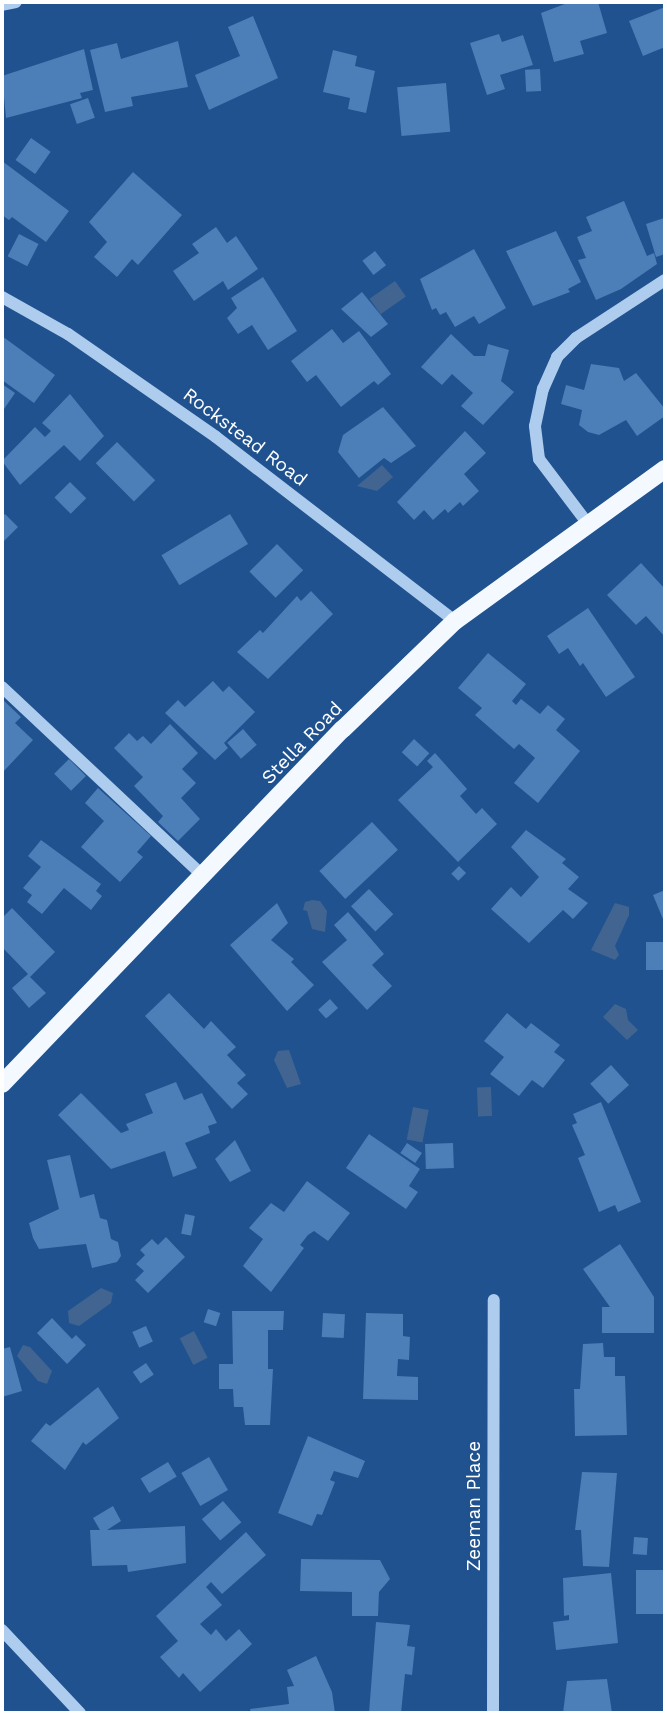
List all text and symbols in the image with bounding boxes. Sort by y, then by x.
street label: Rockstead Road [178,383,312,491]
street label: Stella Road [257,697,347,789]
street label: Zeeman Place [463,1441,485,1571]

